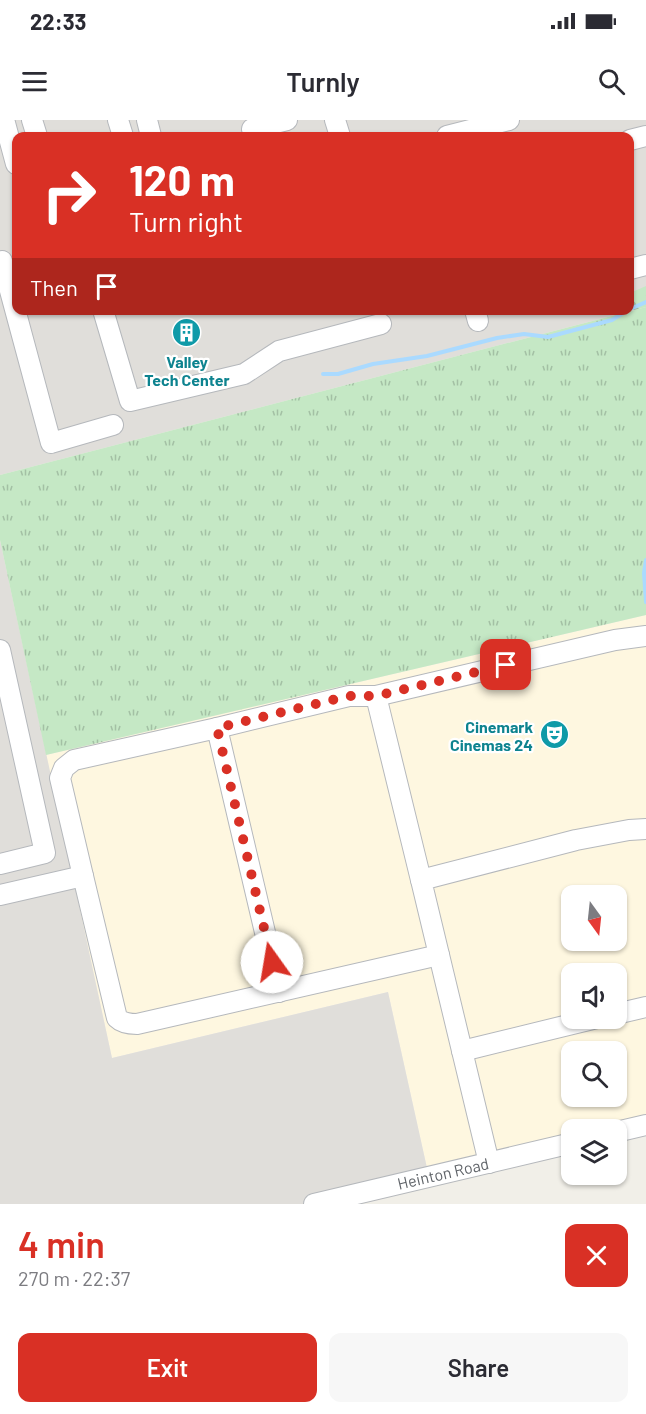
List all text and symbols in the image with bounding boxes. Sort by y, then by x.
text: 22:33 [30,8,86,34]
icon: menu [18,65,51,98]
text: Turnly [286,65,360,97]
icon: search [595,65,628,98]
text: 120 m [129,154,235,204]
icon: right [30,156,108,234]
text: Turn right [129,205,243,237]
icon: arrive [90,270,123,303]
text: Then [30,274,78,300]
building icon: Valley Tech Center [171,317,203,349]
place label: Valley Tech Center [144,352,230,389]
pin [480,639,531,690]
icon: arrive [489,648,522,681]
place label: Cinemark Cinemas 24 [450,717,533,754]
theatre icon: Cinemark Cinemas 24 [538,719,570,751]
north arrow [561,885,627,951]
map controls [561,885,627,1185]
position arrow [240,930,304,994]
button: sound [561,963,627,1029]
button: search [561,1041,627,1107]
button: layers [561,1119,627,1185]
street label: Heinton Road [395,1153,491,1193]
text: 4 min [18,1222,105,1265]
button: close [565,1224,628,1287]
text: 270 m · 22:37 [18,1266,130,1290]
button: Exit [18,1333,317,1402]
button: Share [329,1333,628,1402]

